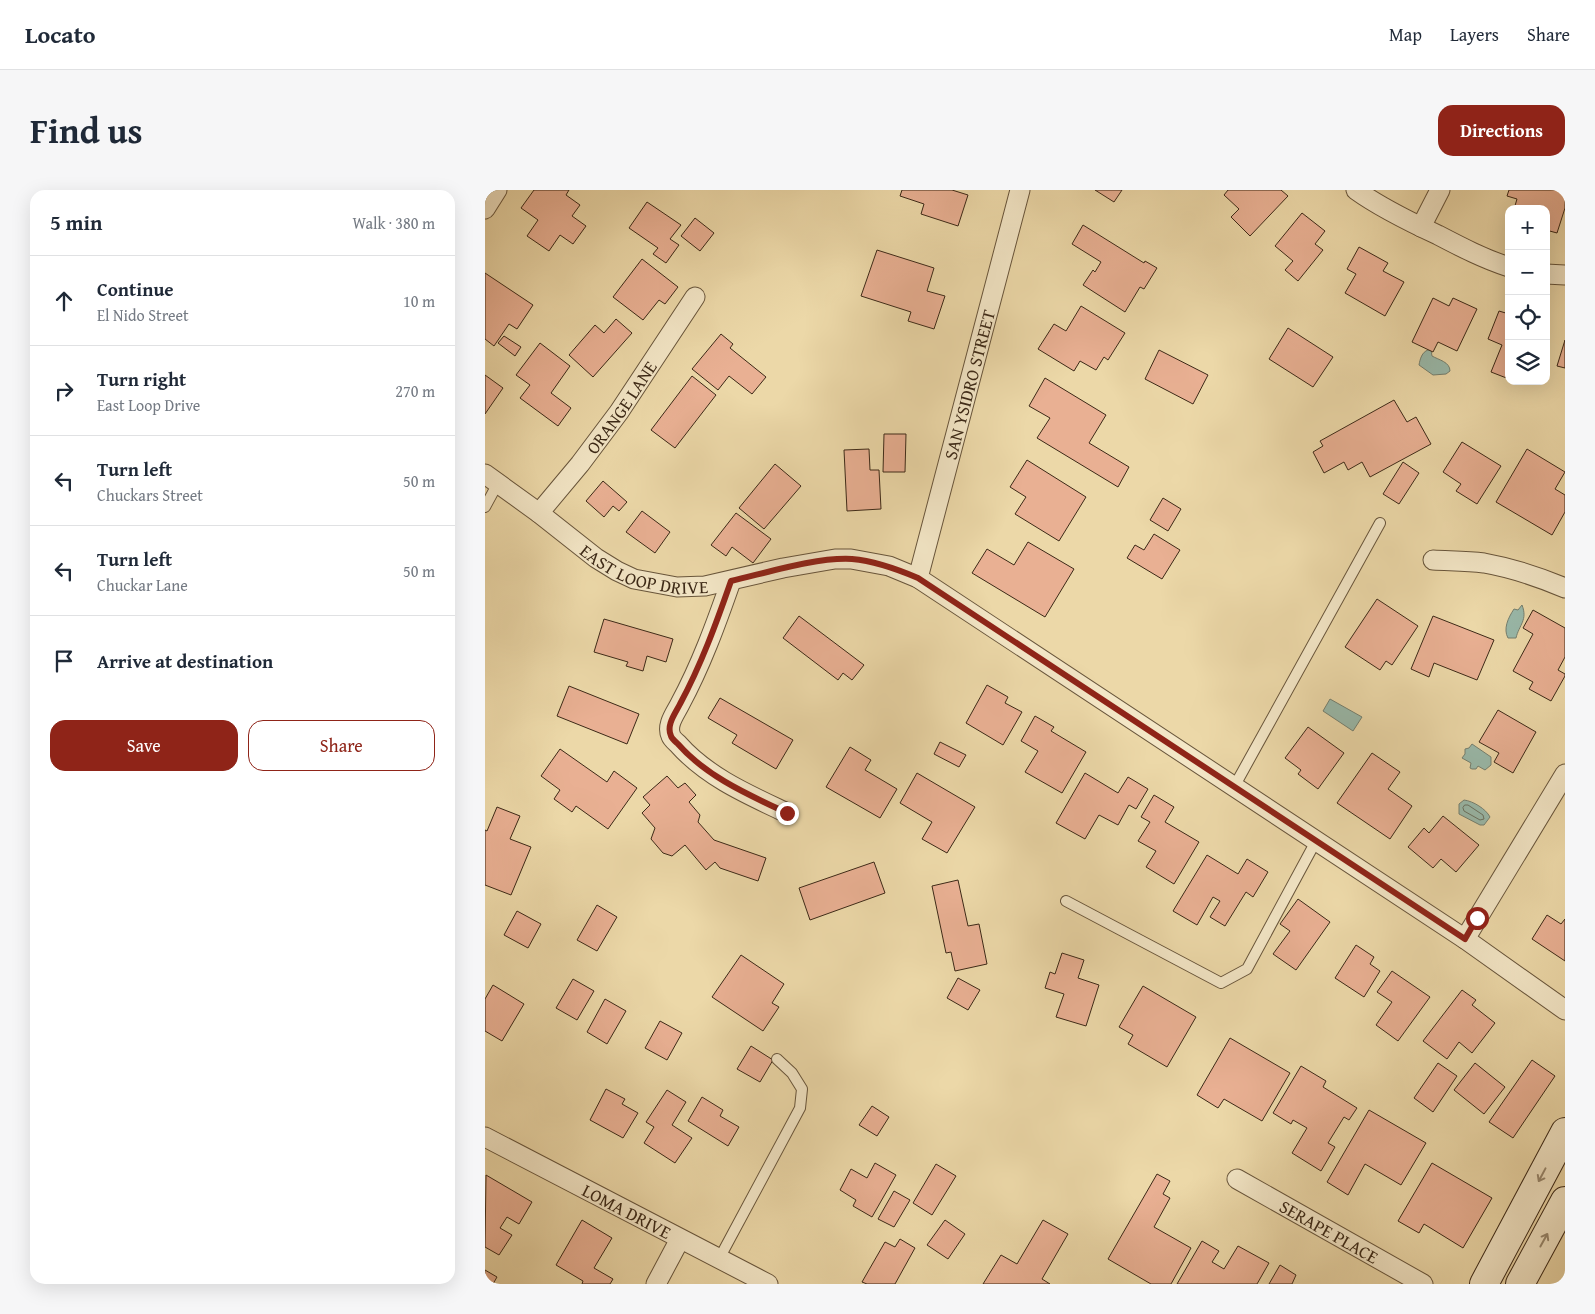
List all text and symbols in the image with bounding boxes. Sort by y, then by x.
text: Locato [25,17,96,52]
text: Map [1389,21,1422,48]
text: Layers [1450,21,1499,48]
text: Share [1527,21,1570,48]
text: Find us [30,105,143,156]
button: Directions [1438,105,1565,156]
map controls [1505,205,1550,385]
button: + [1505,205,1550,250]
text: 5 min [50,207,102,238]
text: Walk · 380 m [352,211,435,235]
button: − [1505,250,1550,295]
text: Continue [97,275,174,303]
icon: ahead [50,287,78,315]
text: 10 m [403,289,435,313]
button: locate [1505,295,1550,340]
text: El Nido Street [97,303,189,327]
street label: SAN YSIDRO STREET [936,307,1001,463]
button: layers [1505,340,1550,385]
street label: ORANGE LANE [579,355,663,459]
text: Turn right [97,365,186,393]
icon: right [50,377,78,405]
text: 270 m [395,379,435,403]
text: East Loop Drive [97,393,200,417]
text: Turn left [97,455,172,483]
icon: left [50,467,78,495]
text: 50 m [403,469,435,493]
text: Chuckars Street [97,483,203,507]
street label: EAST LOOP DRIVE [575,537,708,601]
text: Turn left [97,545,172,573]
icon: left [50,557,78,585]
text: 50 m [403,559,435,583]
text: Chuckar Lane [97,573,188,597]
icon: arrive [50,647,78,675]
text: Arrive at destination [97,647,273,675]
button: Save [50,720,238,771]
button: Share [248,720,435,771]
route end [776,802,799,825]
route start [1466,907,1489,930]
one-way arrow [1537,1167,1547,1182]
street label: LOMA DRIVE [578,1176,676,1245]
street label: SERAPE PLACE [1275,1192,1384,1270]
one-way arrow [1539,1234,1549,1248]

